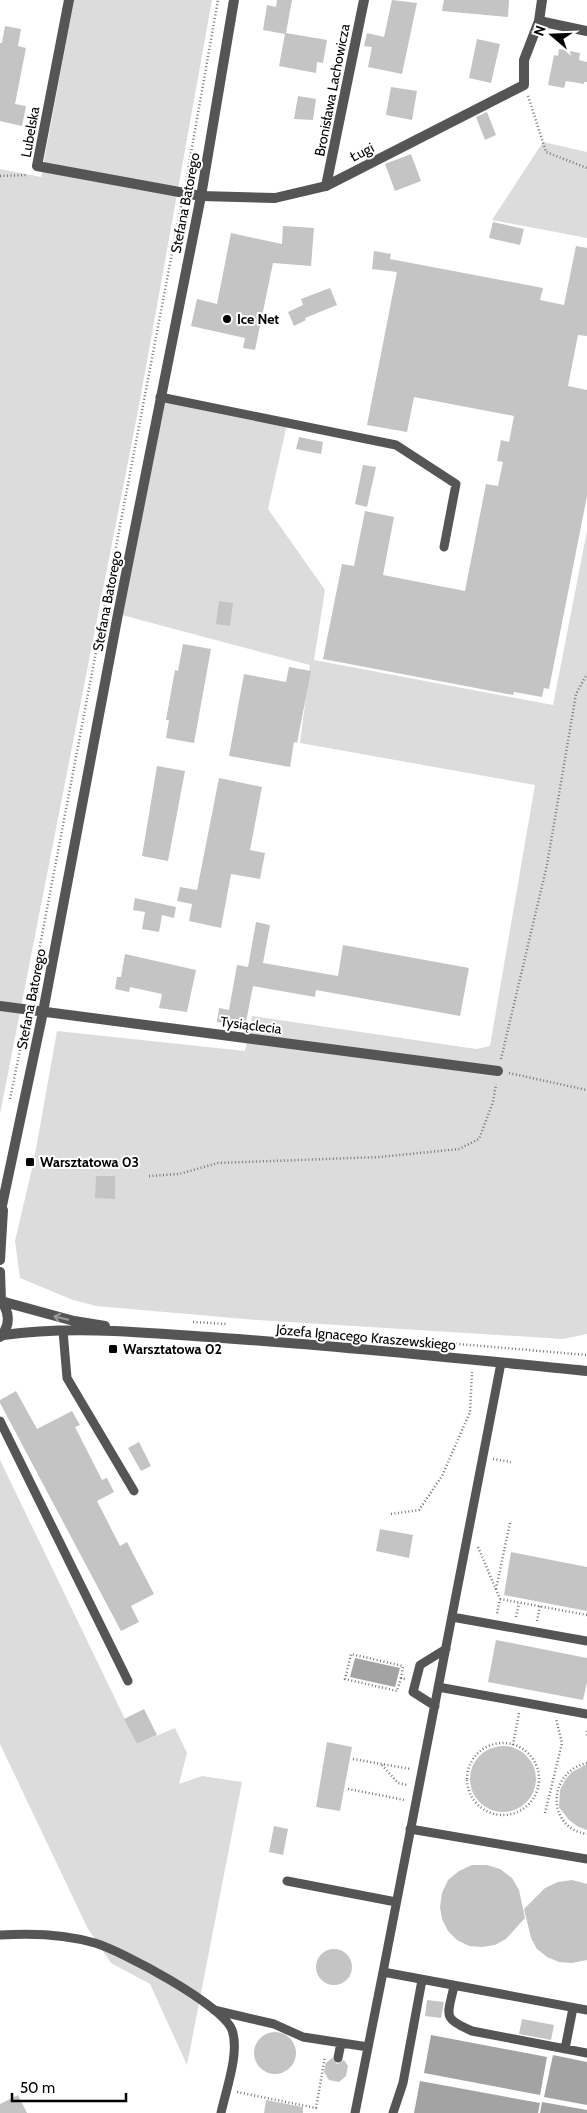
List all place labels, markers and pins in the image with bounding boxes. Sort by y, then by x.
place label: Ice Net [237,310,279,328]
marker: Ice Net [221,313,233,325]
place label: Warsztatowa 03 [40,1153,139,1171]
marker: Warsztatowa 03 [24,1156,36,1168]
place label: Warsztatowa 02 [123,1340,222,1358]
marker: Warsztatowa 02 [107,1343,119,1355]

